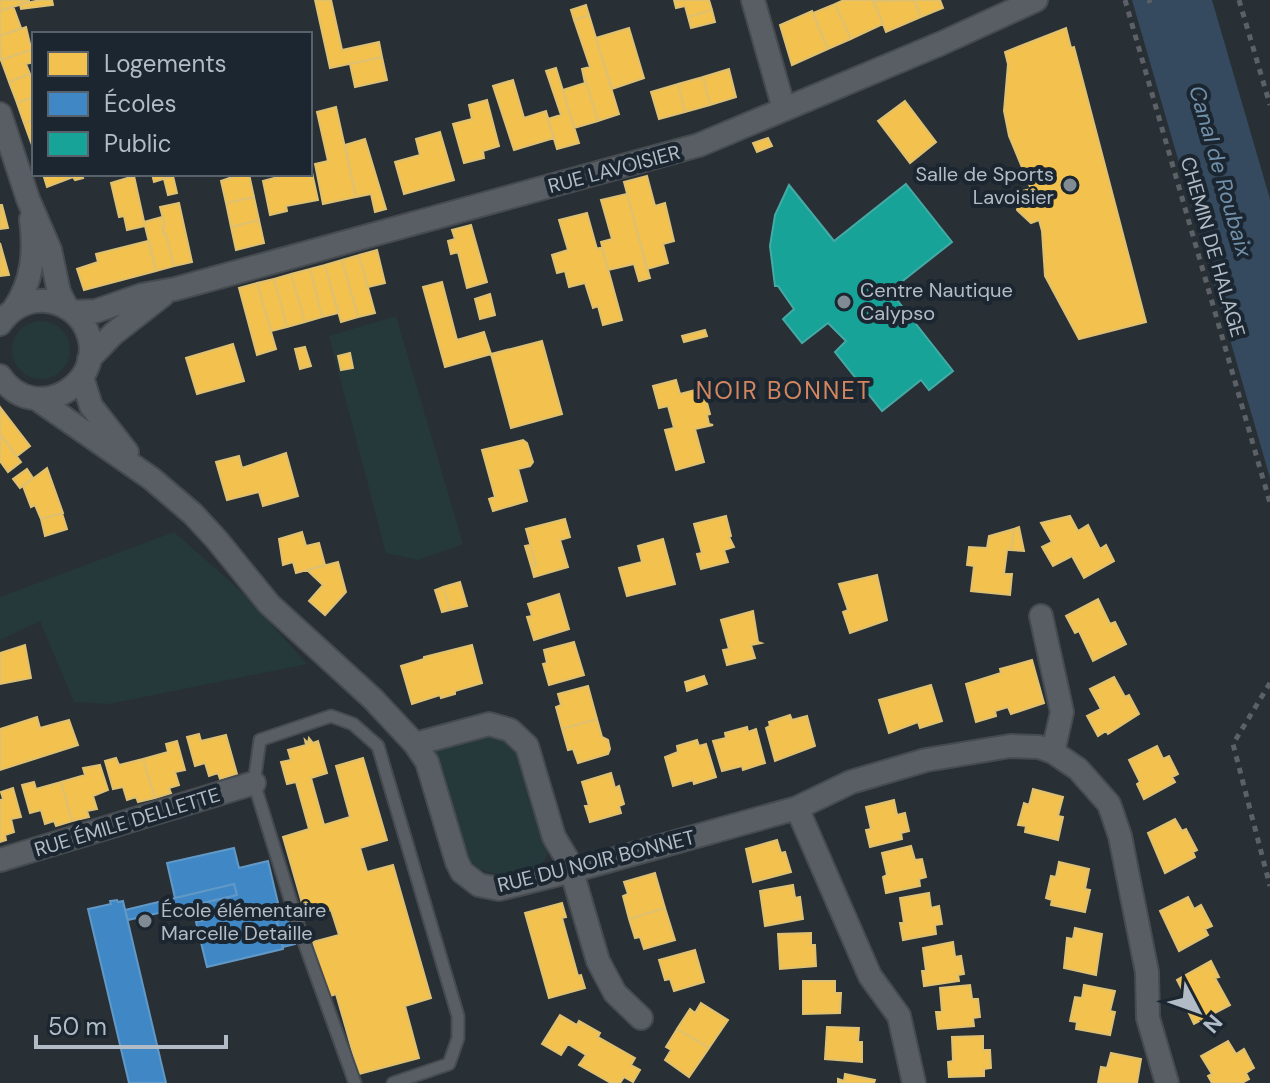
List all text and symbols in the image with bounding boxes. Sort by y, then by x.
legend [32,32,312,176]
text: Logements [104,48,227,79]
water label: Canal de Roubaix [1182,82,1259,261]
text: Écoles [104,88,177,119]
text: Public [104,128,172,159]
street label: RUE LAVOISIER [545,139,683,199]
street label: CHEMIN DE HALAGE [1175,154,1251,340]
place label: Salle de Sports Lavoisier [915,161,1054,210]
marker: Salle de Sports Lavoisier [1061,176,1079,194]
place label: Centre Nautique Calypso [860,277,1013,326]
marker: Centre Nautique Calypso [835,293,853,311]
district label: NOIR BONNET [696,375,872,406]
street label: RUE ÉMILE DELLETTE [31,781,223,863]
street label: RUE DU NOIR BONNET [495,824,697,898]
place label: École élémentaire Marcelle Detaille [161,897,326,946]
marker: École élémentaire Marcelle Detaille [136,912,154,930]
north arrow [1158,971,1238,1051]
scale bar [36,999,226,1049]
text: N [1197,1008,1229,1039]
text: 50 m [48,1011,107,1042]

